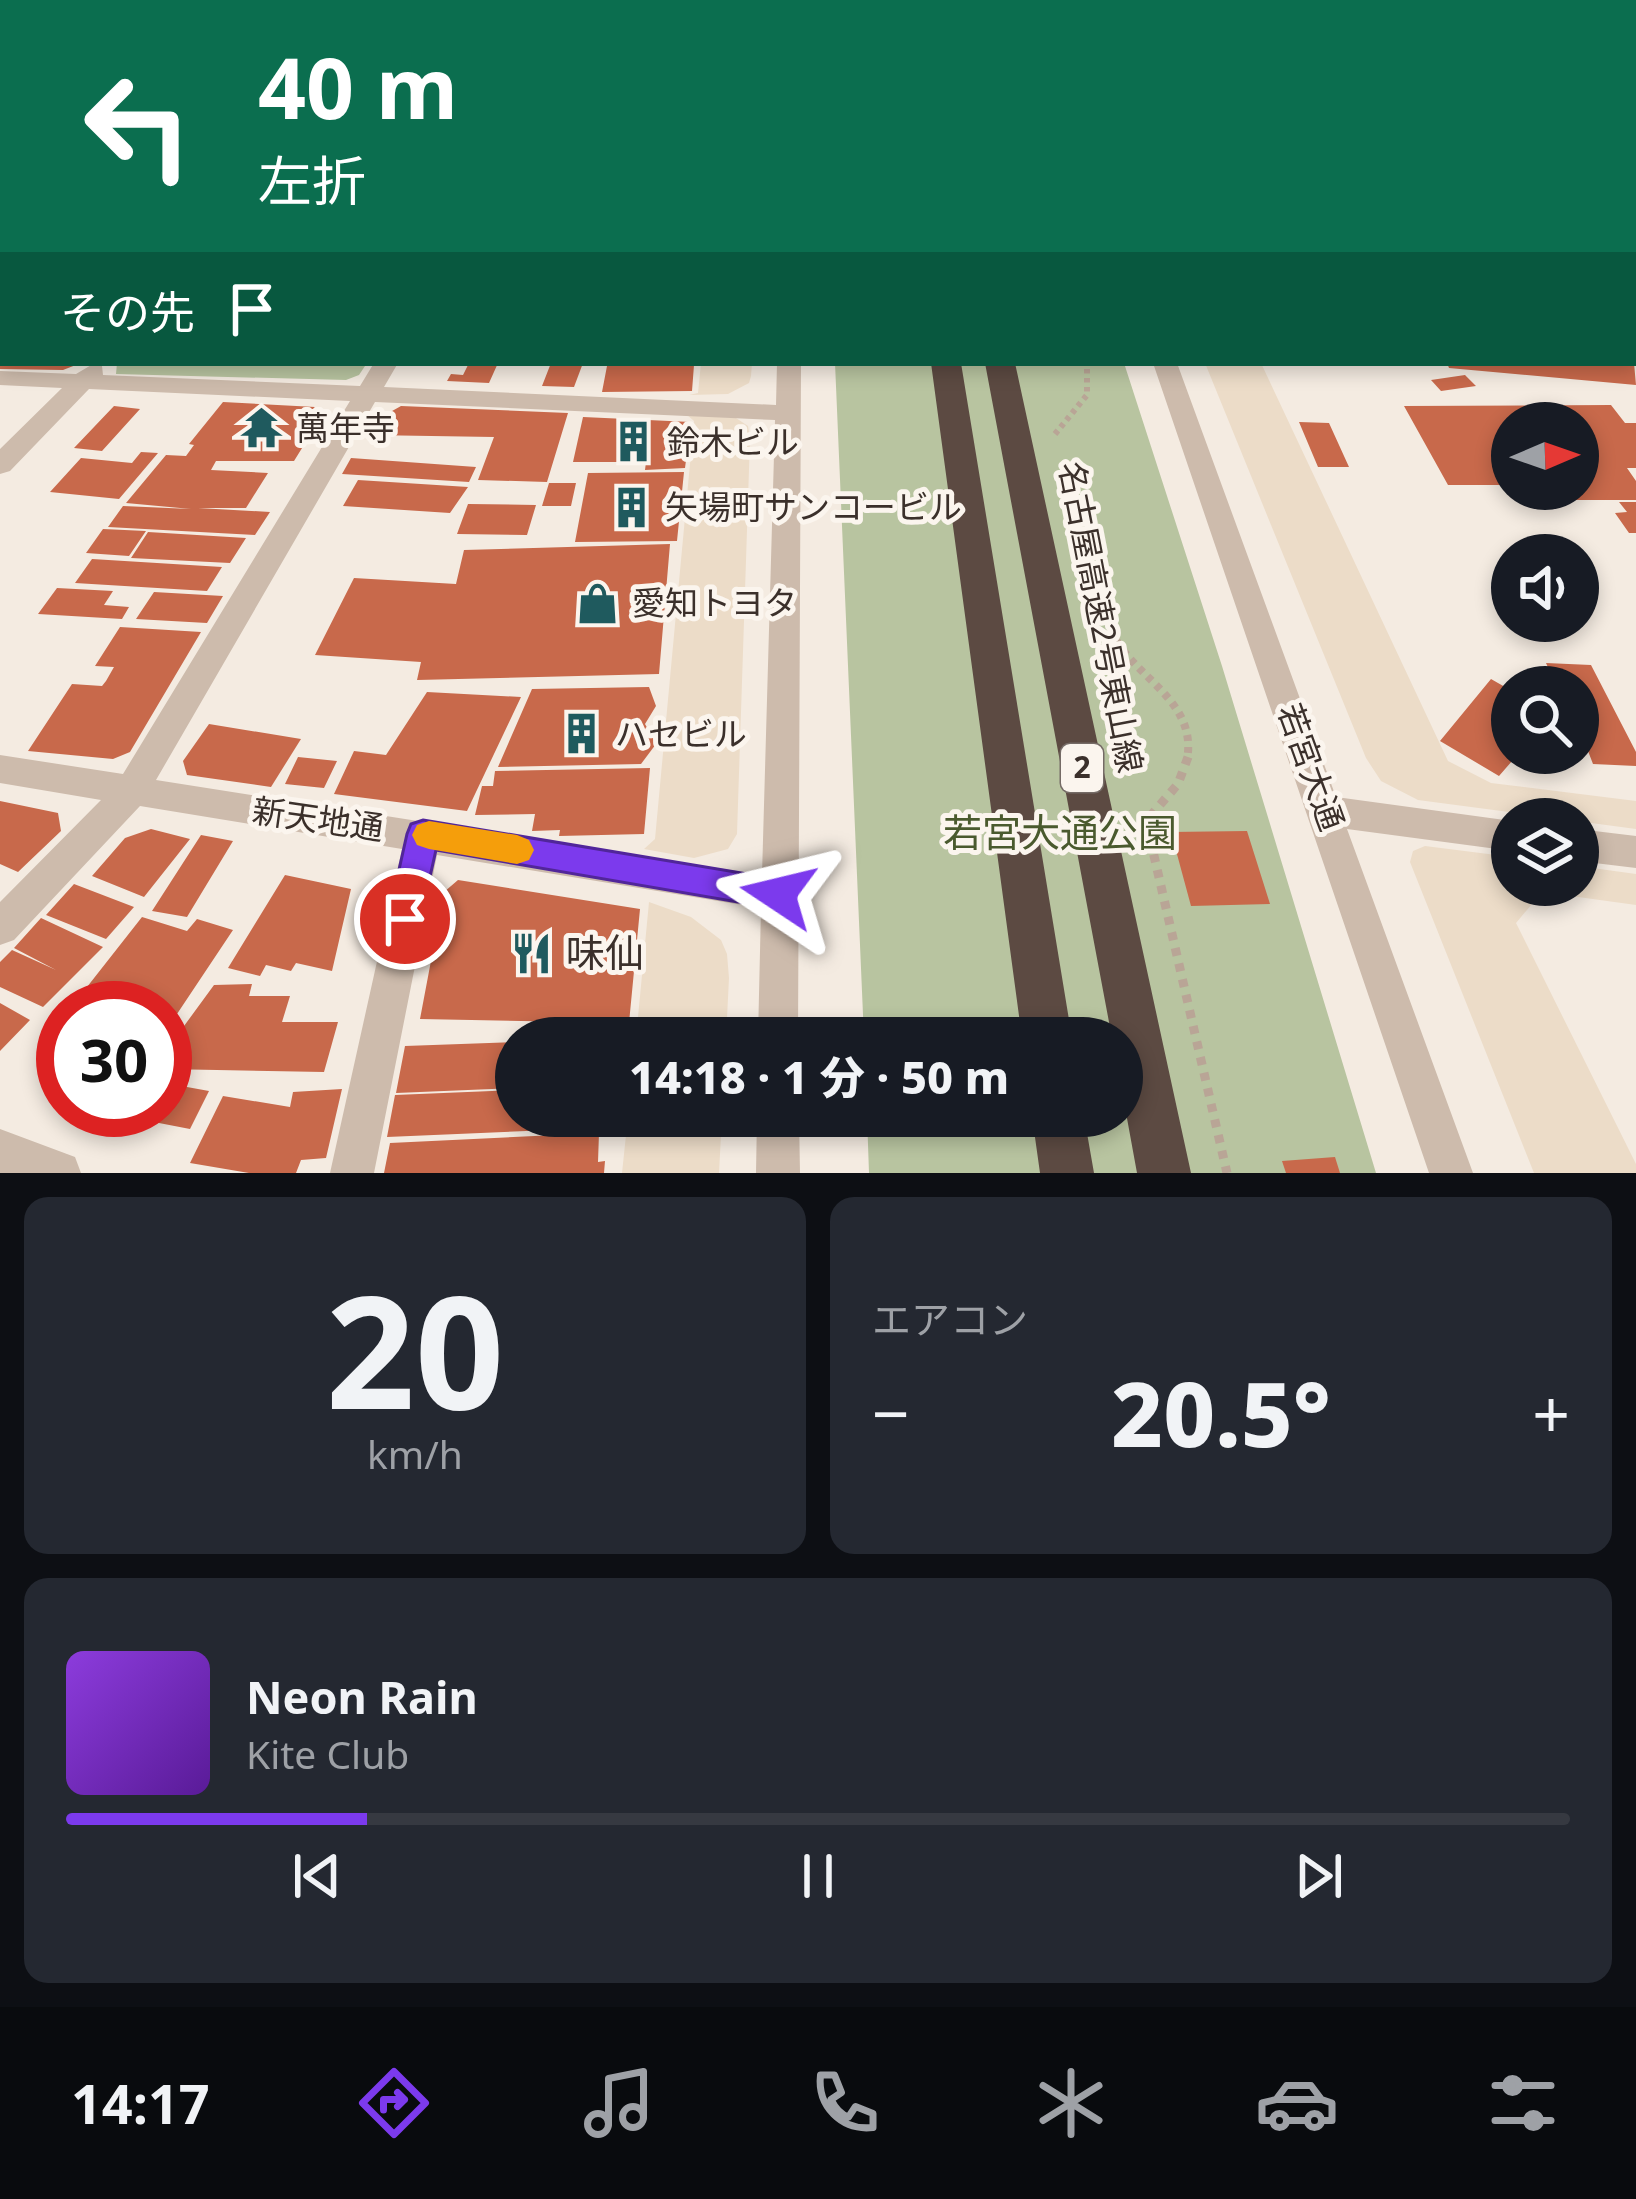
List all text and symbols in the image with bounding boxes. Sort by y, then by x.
text: 40 m [258,29,458,144]
icon: left [60,48,216,204]
text: 左折 [258,143,366,217]
icon: arrive [219,276,285,342]
text: その先 [60,281,195,342]
north arrow [1491,402,1599,510]
map controls [1491,402,1599,906]
temple icon: 萬年寺 [239,405,285,451]
place label: 萬年寺 [296,405,395,450]
building icon: 鈴木ビル [610,419,656,465]
place label: 鈴木ビル [667,419,799,464]
street label: 名古屋高速2号東山線 [1051,458,1151,776]
building icon: 矢場町サンコービル [608,484,654,530]
place label: 矢場町サンコービル [665,484,962,529]
button: sound [1491,534,1599,642]
shop icon: 愛知トヨタ [575,580,621,626]
place label: 愛知トヨタ [632,580,797,625]
button: search [1491,666,1599,774]
street label: 若宮大通 [1268,697,1355,837]
building icon: ハセビル [558,711,604,757]
place label: ハセビル [615,711,747,756]
road number: 2 [1061,744,1103,792]
street label: 新天地通 [250,787,387,850]
button: layers [1491,798,1599,906]
park label: 若宮大通公園 [943,805,1177,858]
position arrow [715,831,841,957]
pin [354,868,456,970]
icon: arrive [372,886,438,952]
place label: 味仙 [566,925,644,978]
restaurant icon: 味仙 [509,930,555,976]
speed limit sign: 30 [36,981,192,1137]
text: 14:18 · 1 分 · 50 m [629,1046,1009,1107]
text: 20 [326,1242,504,1455]
text: エアコン [872,1292,1028,1345]
text: 20.5° [1111,1351,1331,1473]
text: − [872,1367,910,1457]
text: + [1532,1367,1570,1457]
text: km/h [367,1427,463,1480]
text: Neon Rain [246,1666,478,1727]
text: Kite Club [246,1727,409,1780]
icon: previous [284,1843,350,1909]
icon: pause [785,1843,851,1909]
icon: next [1286,1843,1352,1909]
icon: directions [352,2061,436,2145]
icon: music [577,2061,661,2145]
icon: phone [803,2061,887,2145]
icon: climate [1029,2061,1113,2145]
icon: car [1255,2061,1339,2145]
icon: filters [1481,2061,1565,2145]
text: 14:17 [71,2066,210,2140]

